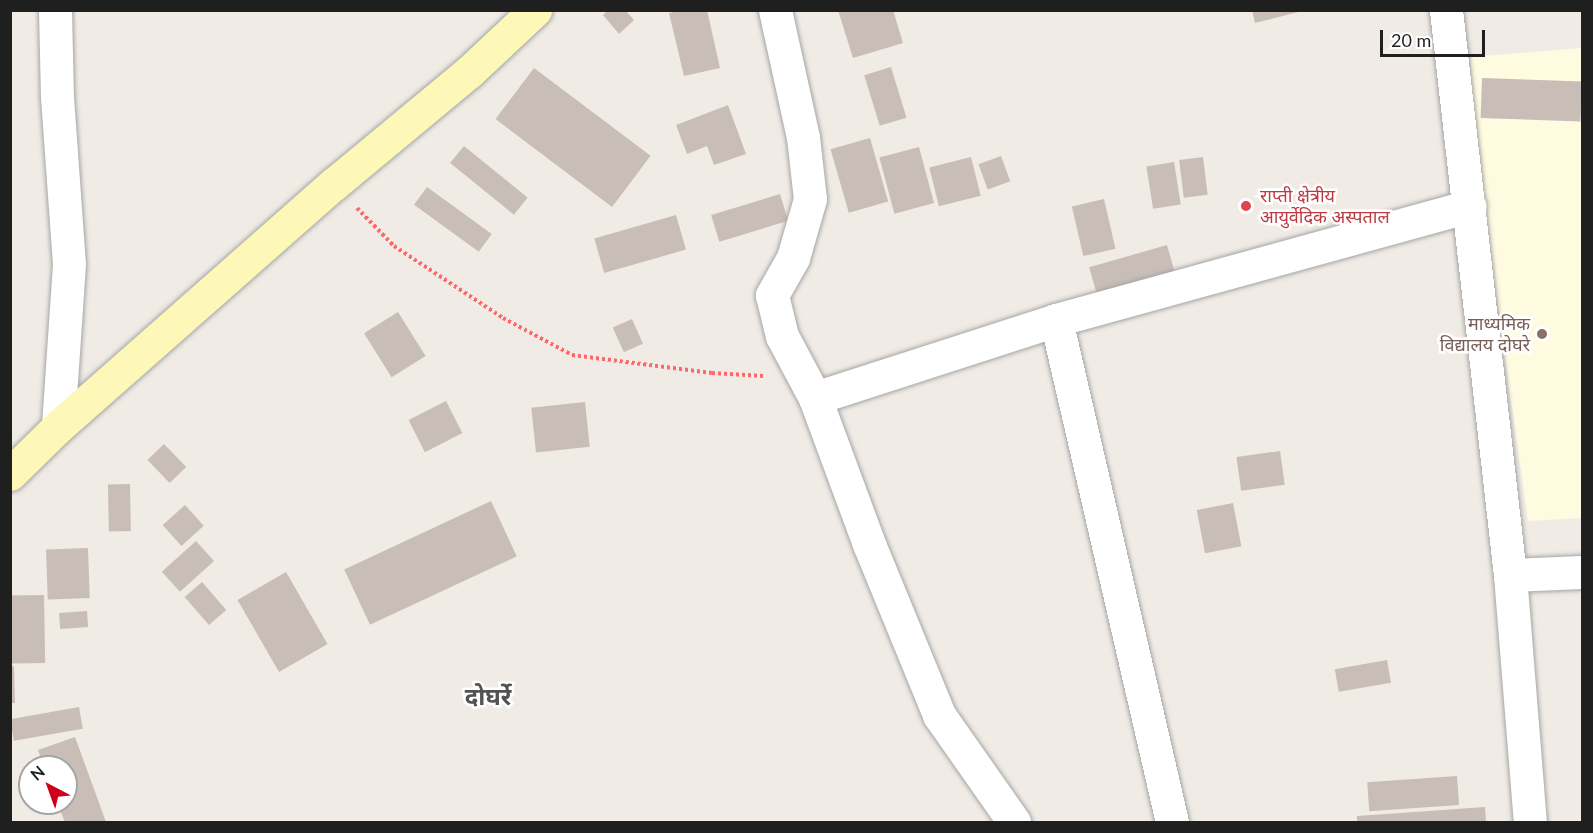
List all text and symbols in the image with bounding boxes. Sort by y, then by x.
scale bar [1383,18,1488,56]
text: 20 m [1391,29,1431,51]
place label: राप्ती क्षेत्रीय आयुर्वेदिक अस्पताल [1260,185,1390,228]
marker: राप्ती क्षेत्रीय आयुर्वेदिक अस्पताल [1237,197,1255,215]
place label: माध्यमिक विद्यालय दोघरे [1440,313,1530,356]
marker: माध्यमिक विद्यालय दोघरे [1535,327,1549,341]
district label: दोघर्रे [465,682,511,710]
north arrow [18,755,78,815]
text: N [26,761,48,784]

